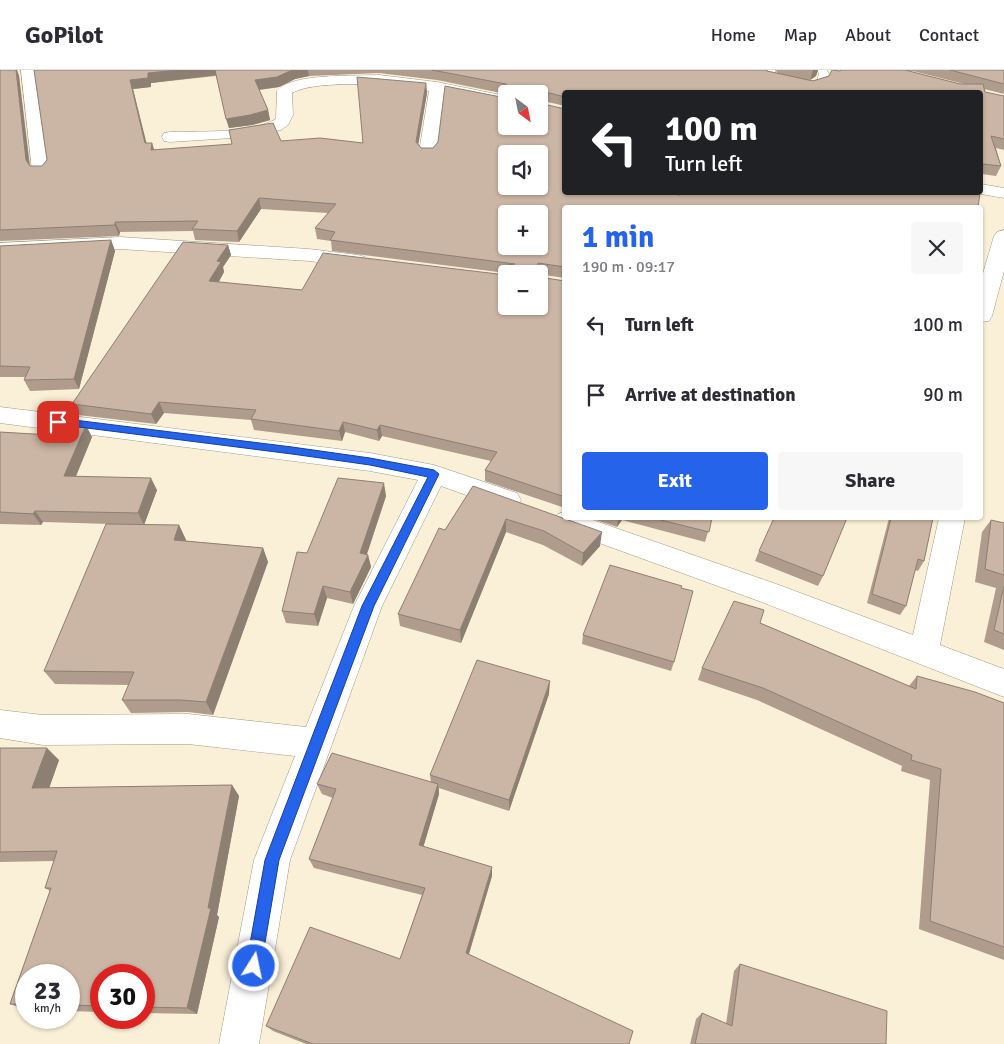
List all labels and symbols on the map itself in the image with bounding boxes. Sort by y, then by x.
north arrow [498,85,548,135]
pin [37,401,79,443]
position arrow [227,939,279,991]
speed limit sign: 30 [90,964,155,1029]

